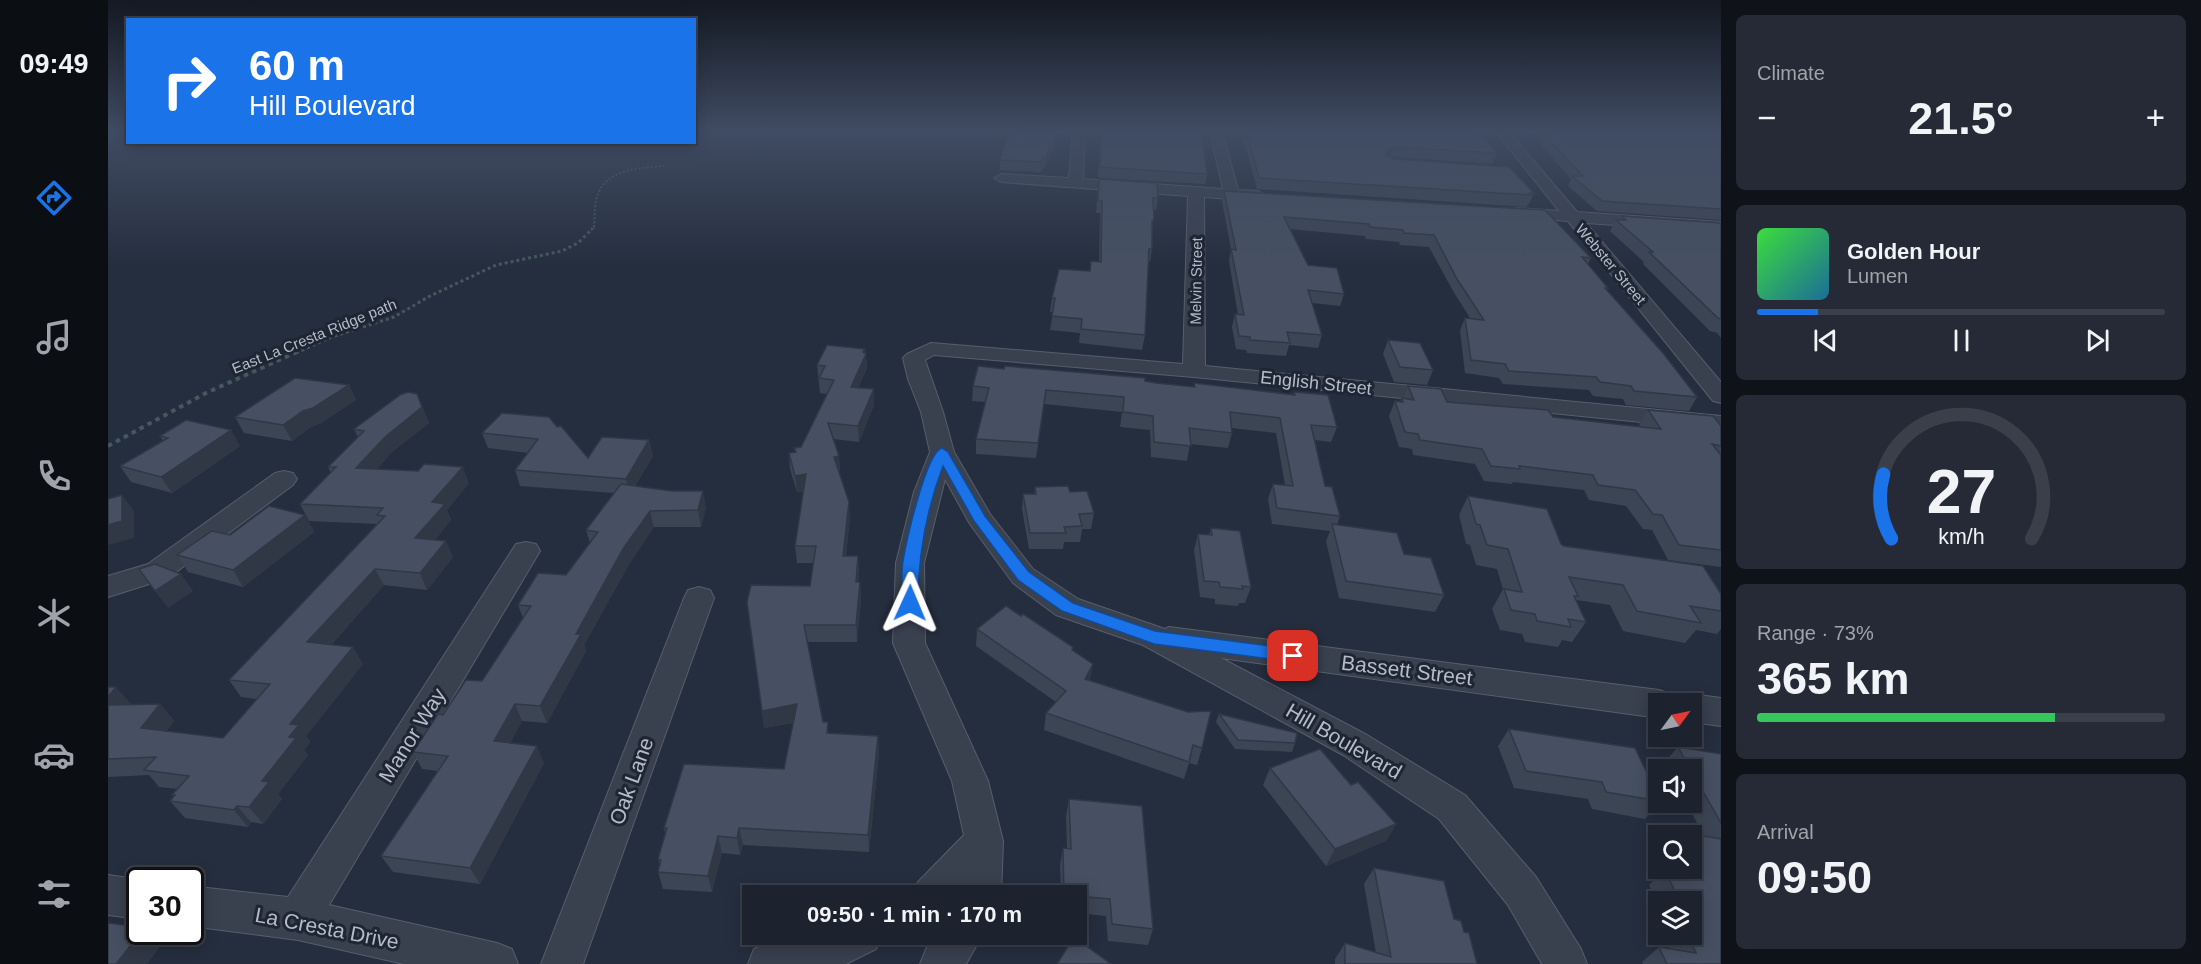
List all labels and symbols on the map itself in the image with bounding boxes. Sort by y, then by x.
street label: Webster Street [1572,220,1650,308]
street label: Melvin Street [1187,236,1205,325]
street label: East La Cresta Ridge path [229,295,399,377]
street label: English Street [1259,367,1373,399]
position arrow [878,571,942,635]
pin [1267,630,1318,681]
street label: Bassett Street [1340,651,1474,689]
street label: Manor Way [374,683,450,786]
north arrow [1648,693,1702,747]
street label: Hill Boulevard [1282,699,1406,783]
street label: Oak Lane [605,734,657,828]
speed limit sign: 30 [126,867,204,945]
street label: La Cresta Drive [253,903,401,953]

